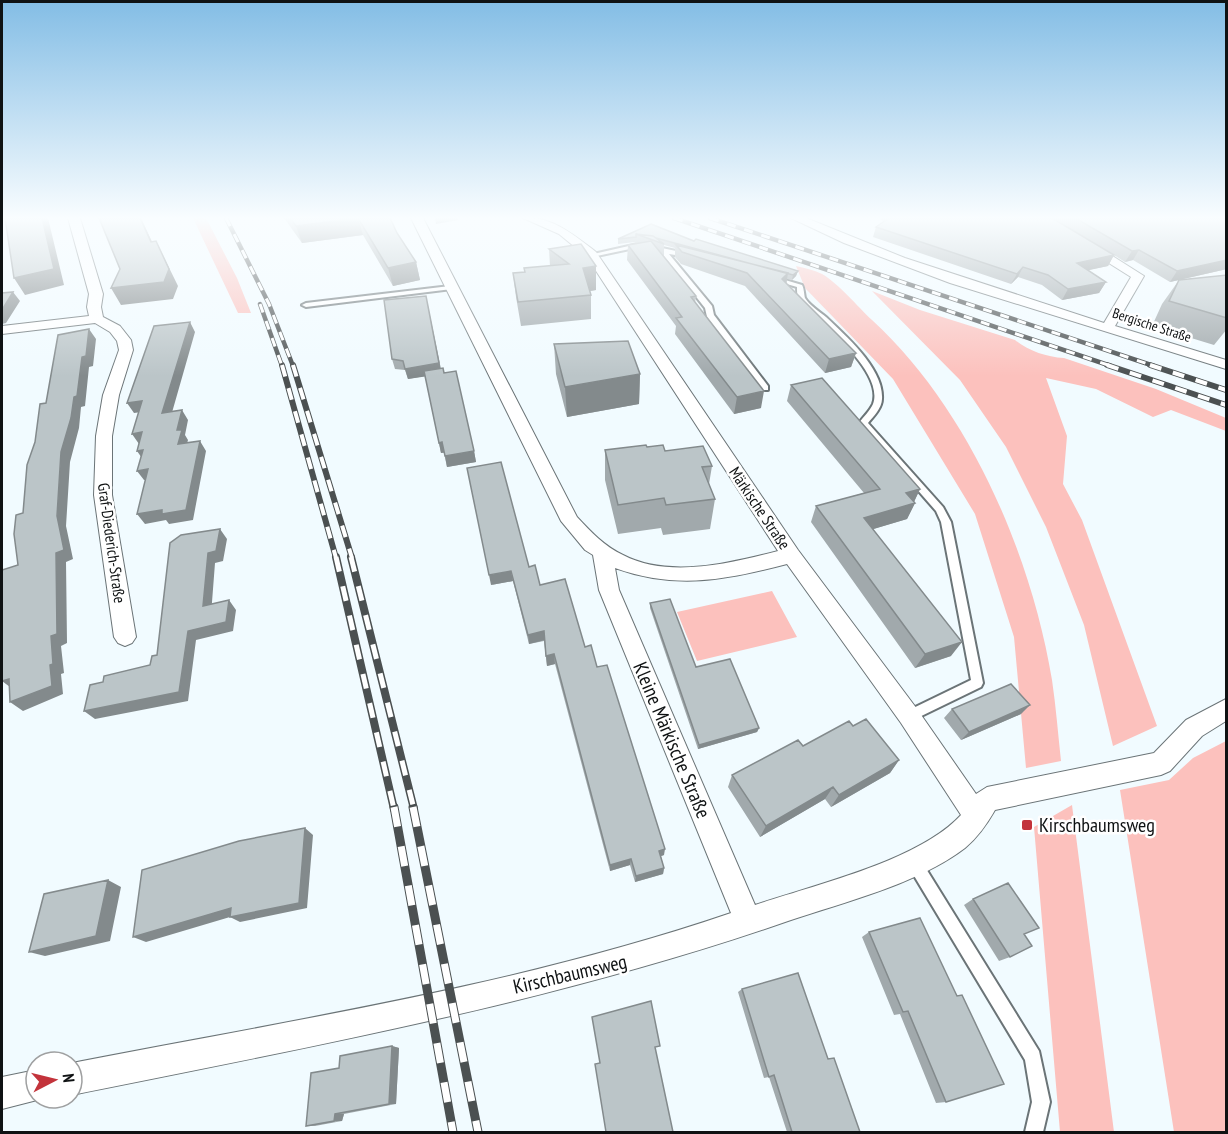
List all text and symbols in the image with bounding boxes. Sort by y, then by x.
street label: Bergische Straße [1110,304,1194,346]
street label: Märkische Straße [725,463,795,553]
street label: Graf-Diederich-Straße [94,482,130,604]
street label: Kleine Märkische Straße [627,658,717,822]
place label: Kirschbaumsweg [1039,812,1155,838]
marker: Kirschbaumsweg [1020,818,1034,832]
street label: Kirschbaumsweg [511,948,629,1000]
north arrow [24,1050,84,1110]
text: N [58,1073,79,1084]

